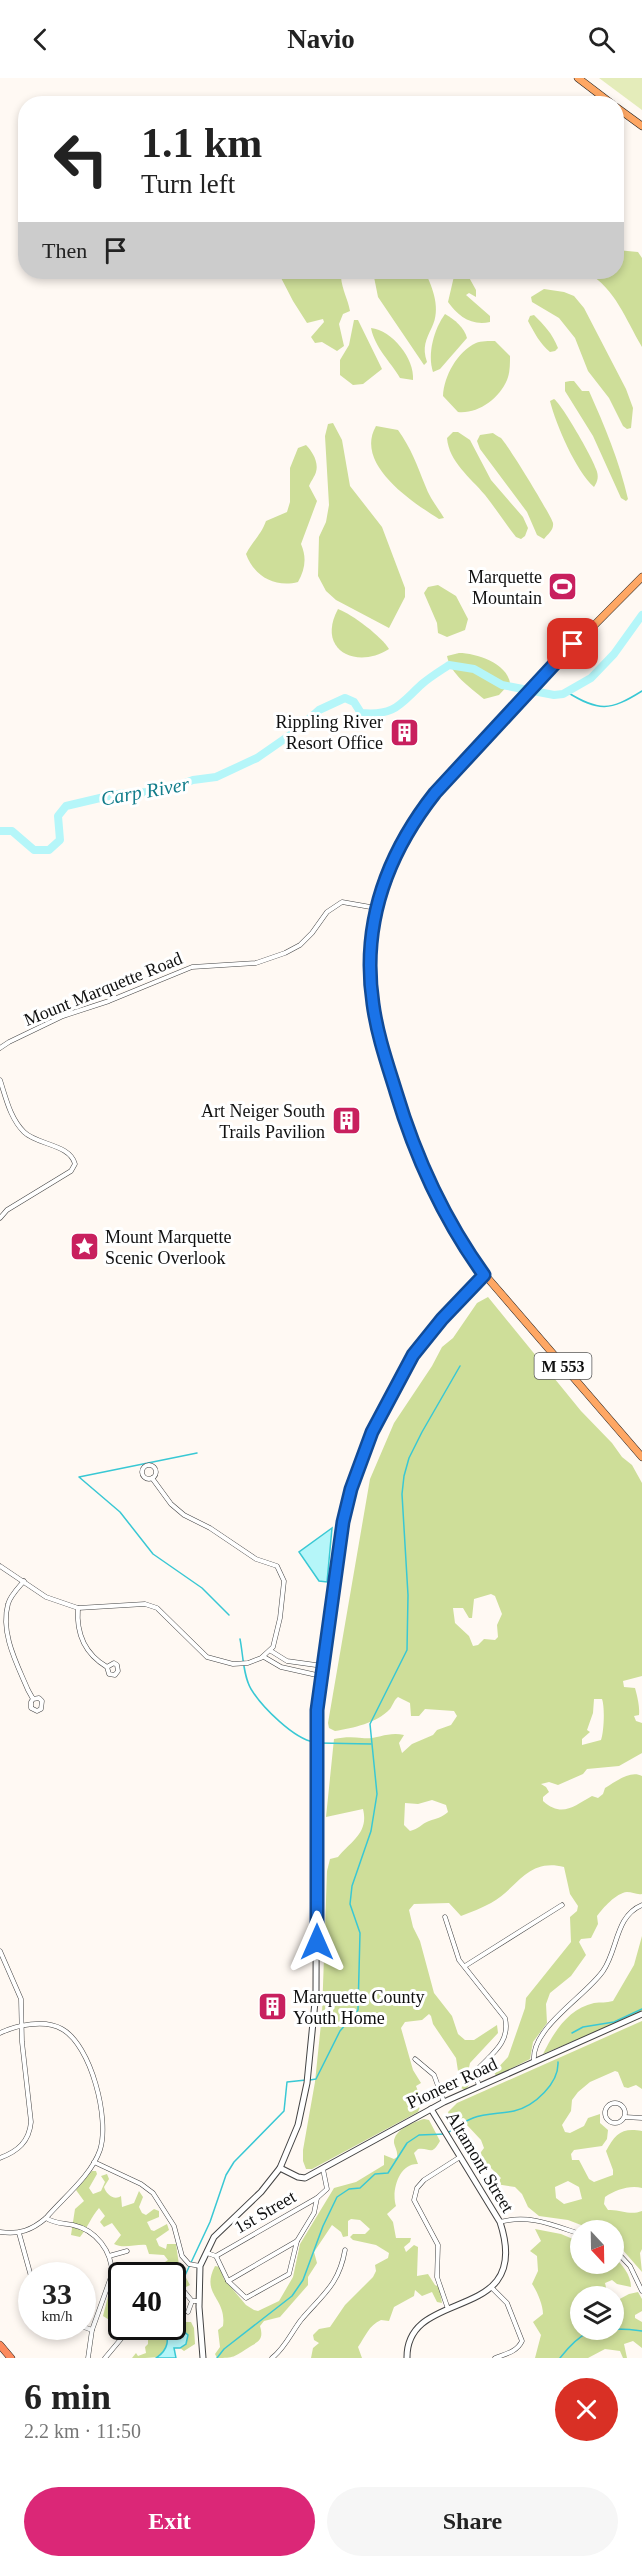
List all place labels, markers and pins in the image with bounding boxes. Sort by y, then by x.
place label: Marquette Mountain [468,567,542,608]
sports icon: Marquette Mountain [547,571,579,603]
pin [547,618,598,669]
place label: Rippling River Resort Office [276,712,383,753]
building icon: Rippling River Resort Office [388,716,420,748]
place label: Art Neiger South Trails Pavilion [201,1101,325,1142]
building icon: Art Neiger South Trails Pavilion [330,1105,362,1137]
place label: Mount Marquette Scenic Overlook [105,1227,231,1268]
place icon: Mount Marquette Scenic Overlook [68,1231,100,1263]
place label: Marquette County Youth Home [293,1987,424,2028]
building icon: Marquette County Youth Home [256,1991,288,2023]

